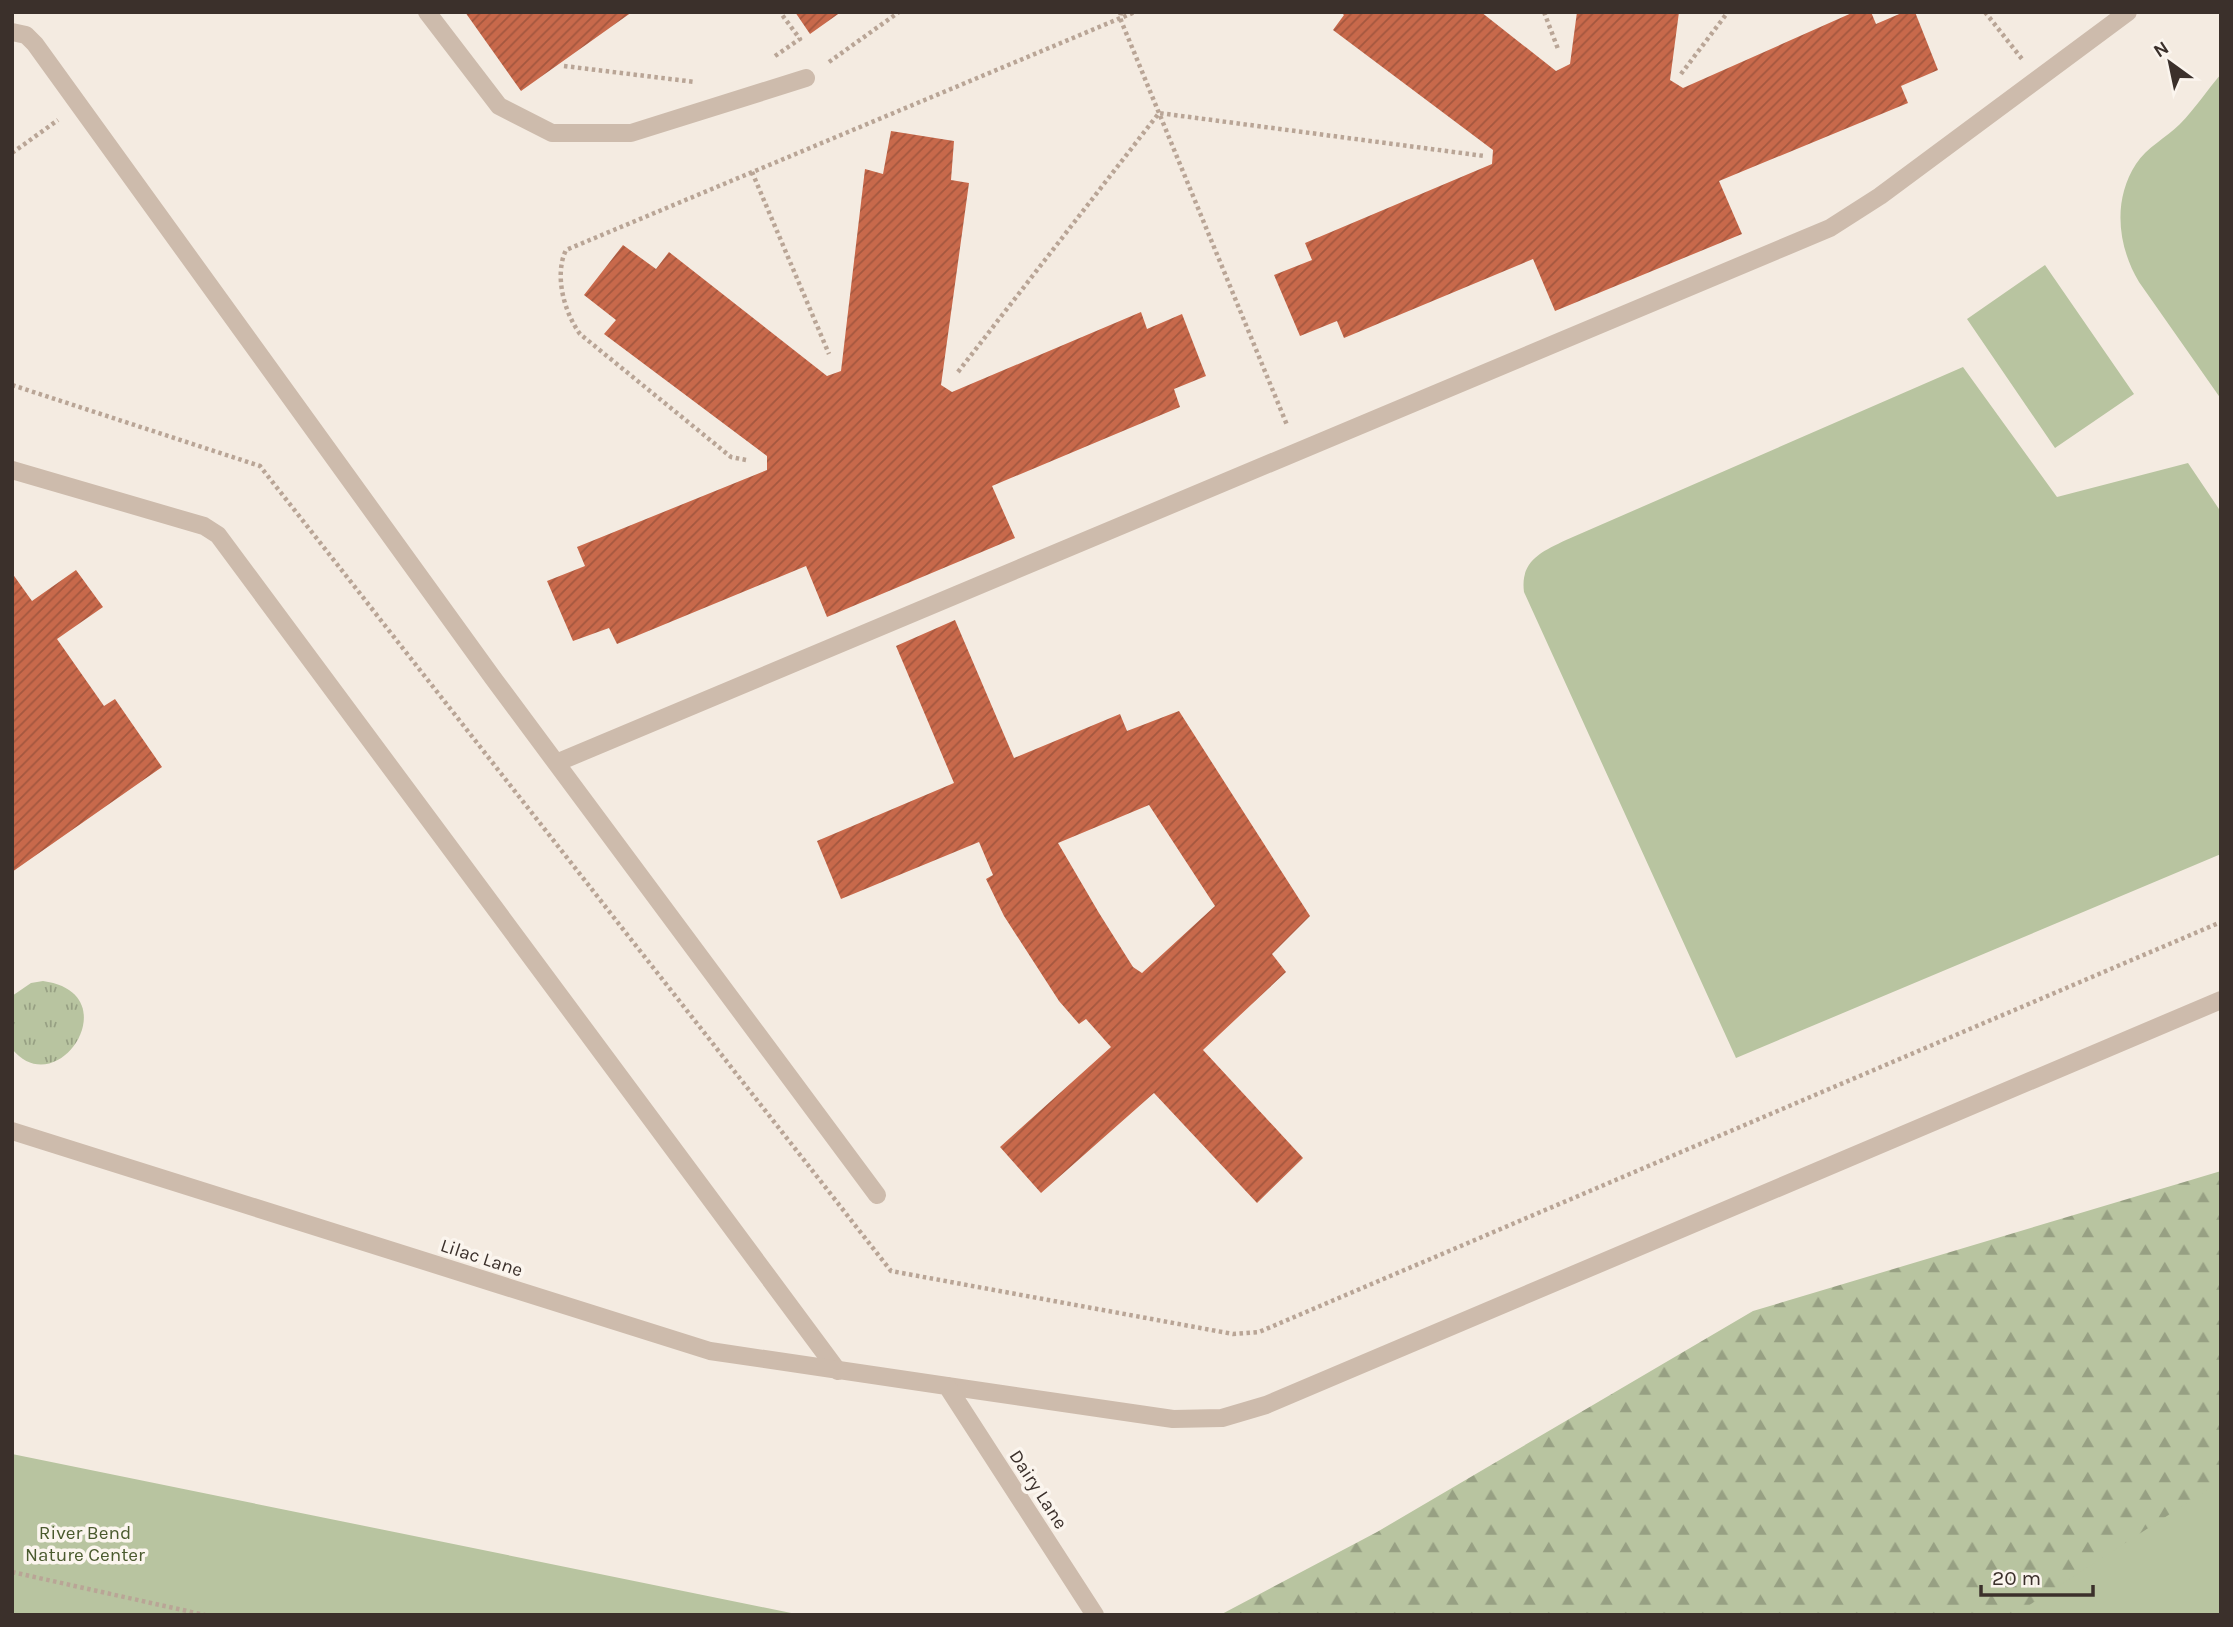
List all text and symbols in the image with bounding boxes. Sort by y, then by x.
north arrow [2135,28,2205,98]
text: N [2150,37,2173,63]
street label: Lilac Lane [438,1234,526,1282]
street label: Dairy Lane [1005,1446,1072,1533]
park label: River Bend Nature Center [25,1522,145,1566]
scale bar [1981,1554,2093,1598]
text: 20 m [1992,1566,2041,1590]

